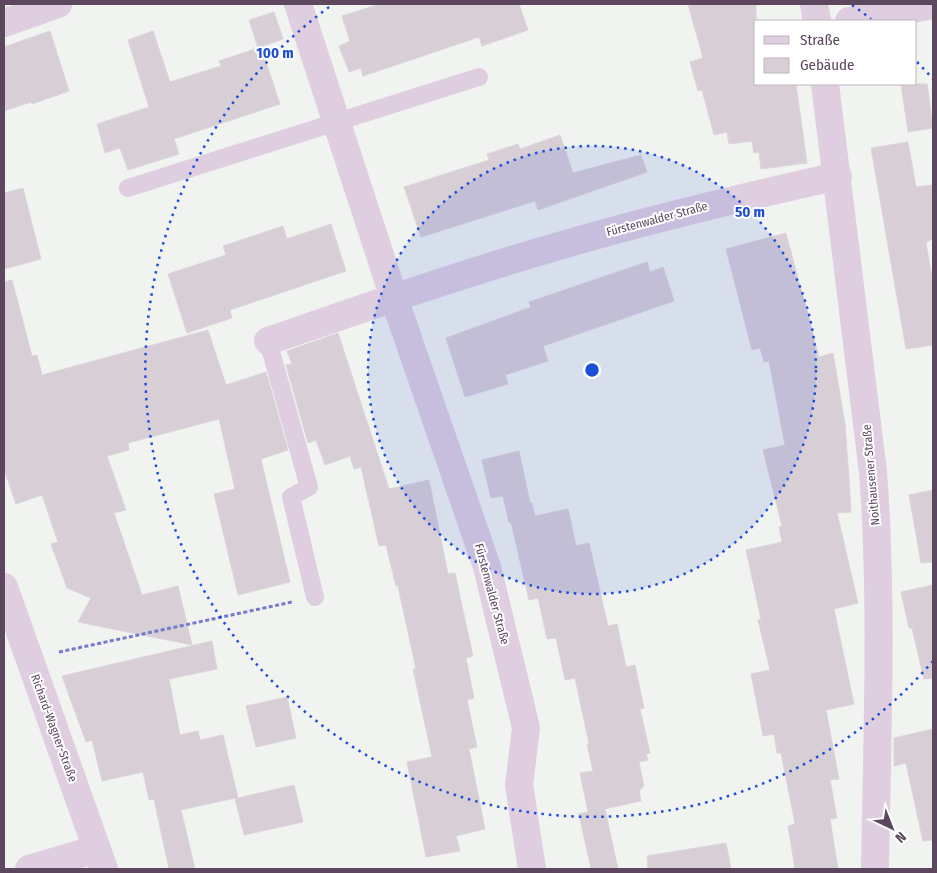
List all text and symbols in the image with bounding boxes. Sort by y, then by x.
legend [754,20,917,85]
text: Straße [800,31,840,49]
text: 100 m [256,44,294,62]
text: Gebäude [800,56,855,74]
street label: Fürstenwalder Straße [605,199,709,239]
text: 50 m [735,203,765,221]
centre of rings [583,361,601,379]
street label: Noithausener Straße [860,424,882,526]
street label: Fürstenwalder Straße [472,542,512,646]
street label: Richard-Wagner-Straße [28,672,80,784]
north arrow [867,803,917,853]
text: N [892,828,909,846]

